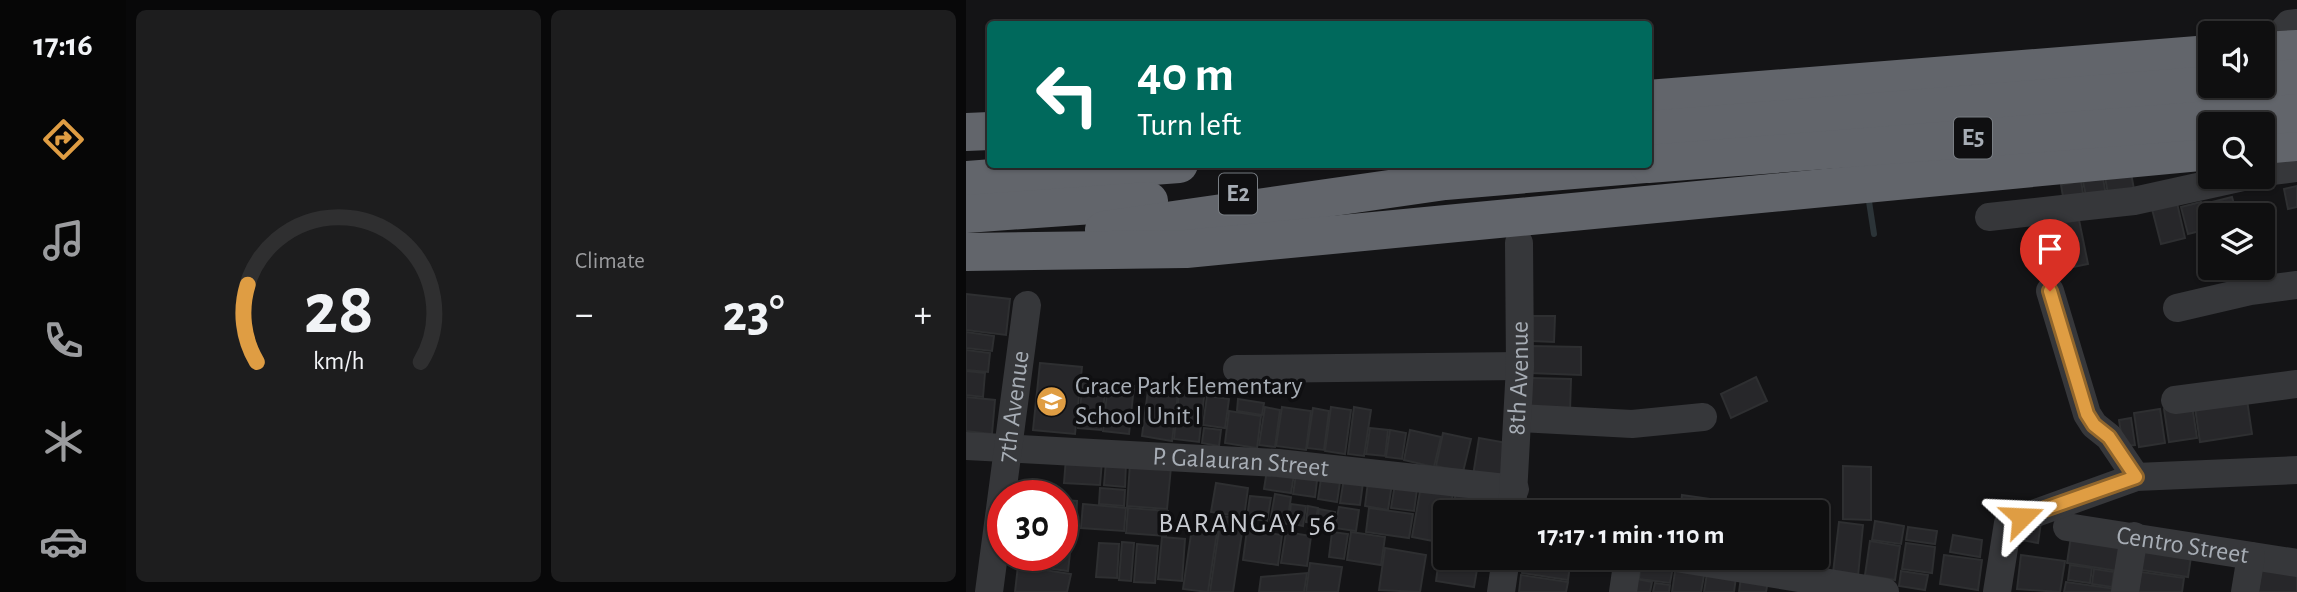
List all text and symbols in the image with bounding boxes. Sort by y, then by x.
map controls [2198,21,2275,280]
button: sound [2198,21,2275,98]
text: 17:16 [33,29,93,61]
icon: left [1022,49,1113,140]
text: 40 m [1137,51,1234,100]
text: Turn left [1137,109,1241,141]
button: search [2198,112,2275,189]
icon: directions [39,115,88,164]
road number: E5 [1954,118,1992,158]
road number: E2 [1219,174,1257,214]
button: layers [2198,203,2275,280]
icon: music [39,216,88,265]
pin [2020,219,2080,291]
icon: arrive [2031,230,2069,268]
text: Climate [575,250,645,273]
text: 28 [303,274,374,347]
text: 23° [722,288,785,340]
text: − [575,296,593,334]
text: + [914,296,932,334]
icon: phone [39,316,88,365]
street label: 8th Avenue [1503,321,1533,436]
text: km/h [313,349,364,374]
street label: 7th Avenue [993,349,1034,464]
place label: Grace Park Elementary School Unit I [1075,373,1303,429]
school or university icon: Grace Park Elementary School Unit I [1035,384,1069,418]
icon: climate [39,417,88,466]
street label: P. Galauran Street [1152,443,1330,481]
speed limit sign: 30 [987,480,1078,571]
position arrow [1985,480,2059,554]
district label: BARANGAY 56 [1158,510,1338,538]
icon: car [39,517,88,566]
text: 17:17 · 1 min · 110 m [1538,522,1724,548]
street label: Centro Street [2115,522,2251,568]

